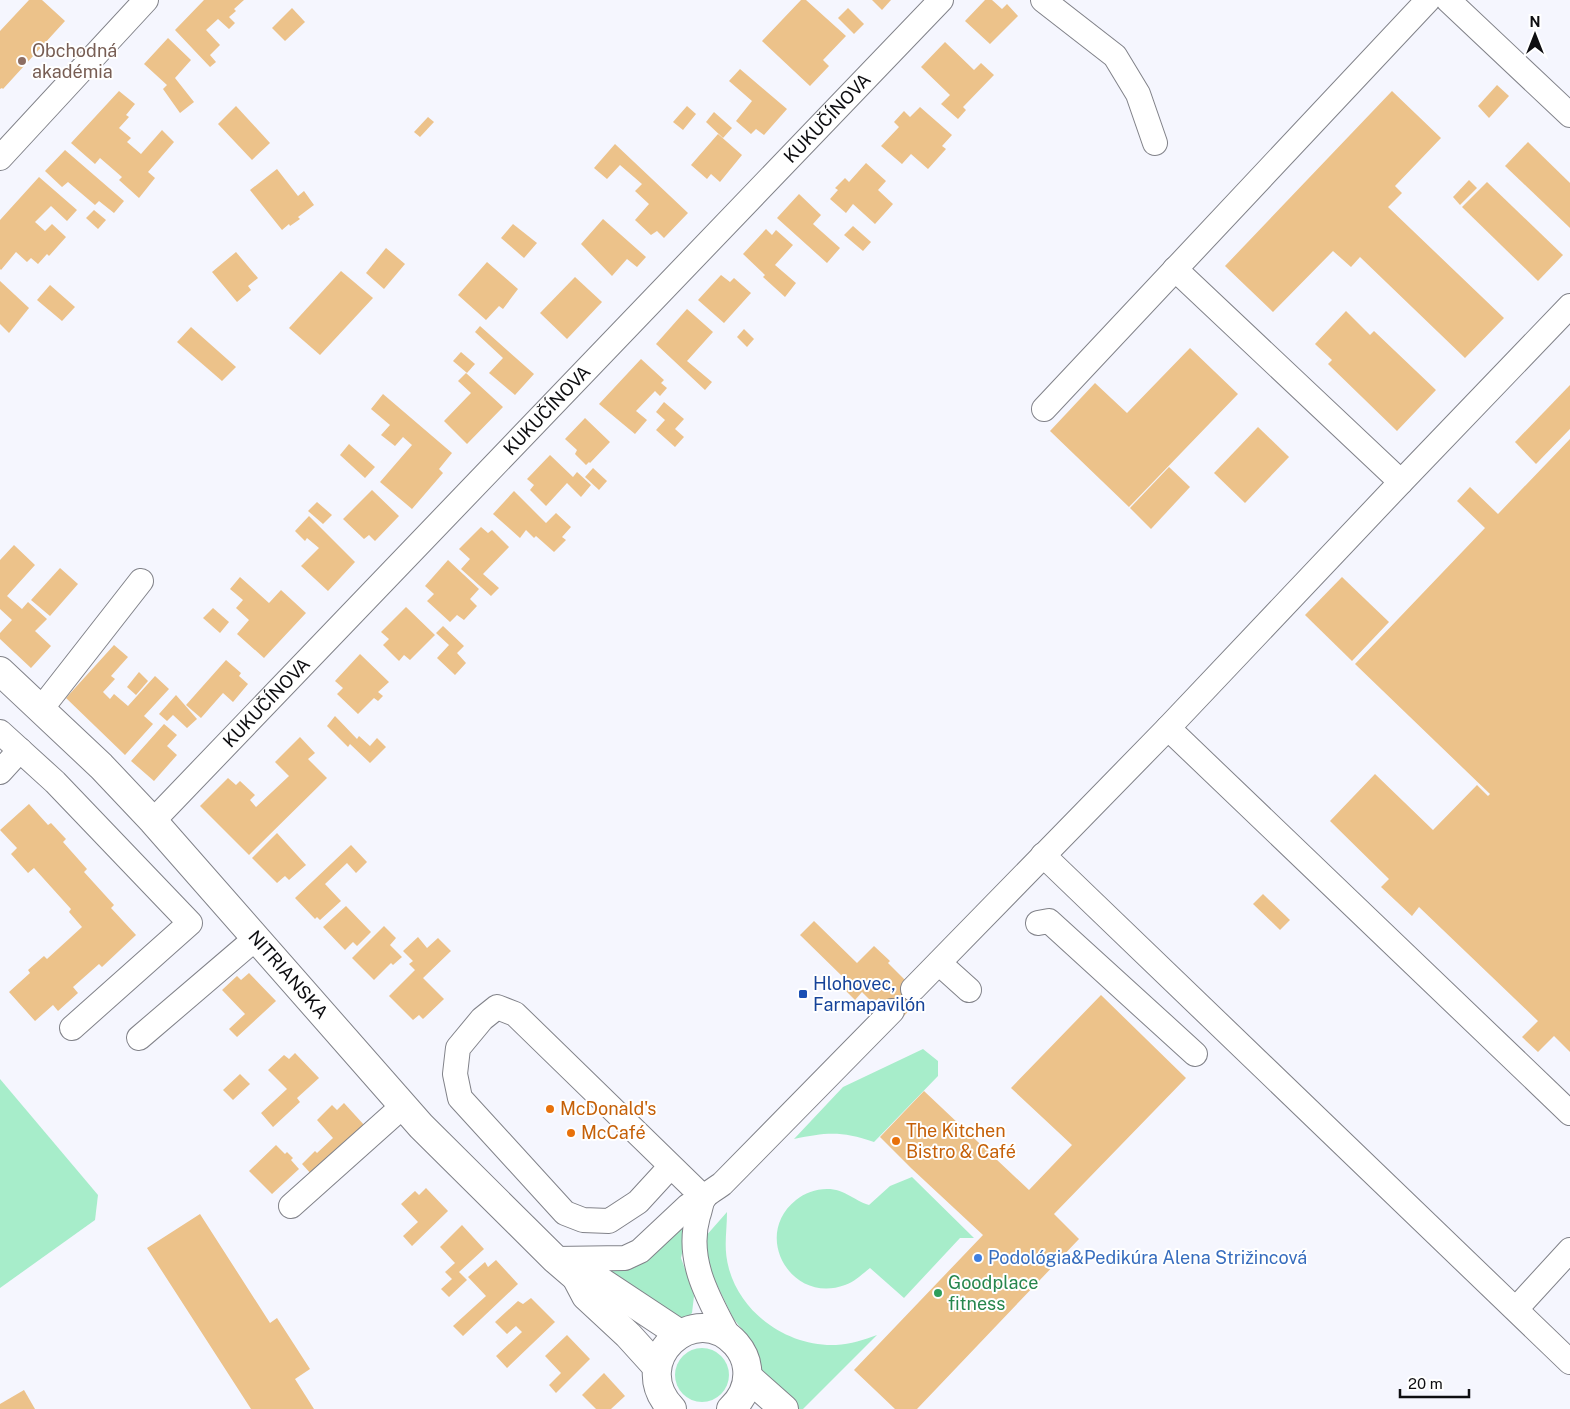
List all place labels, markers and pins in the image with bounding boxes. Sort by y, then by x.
place label: Obchodná akadémia [32,40,117,82]
marker: Obchodná akadémia [16,55,28,67]
place label: Hlohovec, Farmapavilón [813,973,925,1015]
marker: Hlohovec, Farmapavilón [797,988,809,1000]
place label: McDonald's [560,1098,656,1119]
marker: McDonald's [544,1103,556,1115]
place label: The Kitchen Bistro & Café [906,1120,1016,1162]
place label: McCafé [581,1122,646,1143]
marker: McCafé [565,1127,577,1139]
marker: The Kitchen Bistro & Café [890,1135,902,1147]
place label: Podológia&Pedikúra Alena Strižincová [988,1247,1307,1268]
marker: Podológia&Pedikúra Alena Strižincová [972,1252,984,1264]
place label: Goodplace fitness [948,1272,1038,1314]
marker: Goodplace fitness [932,1287,944,1299]

